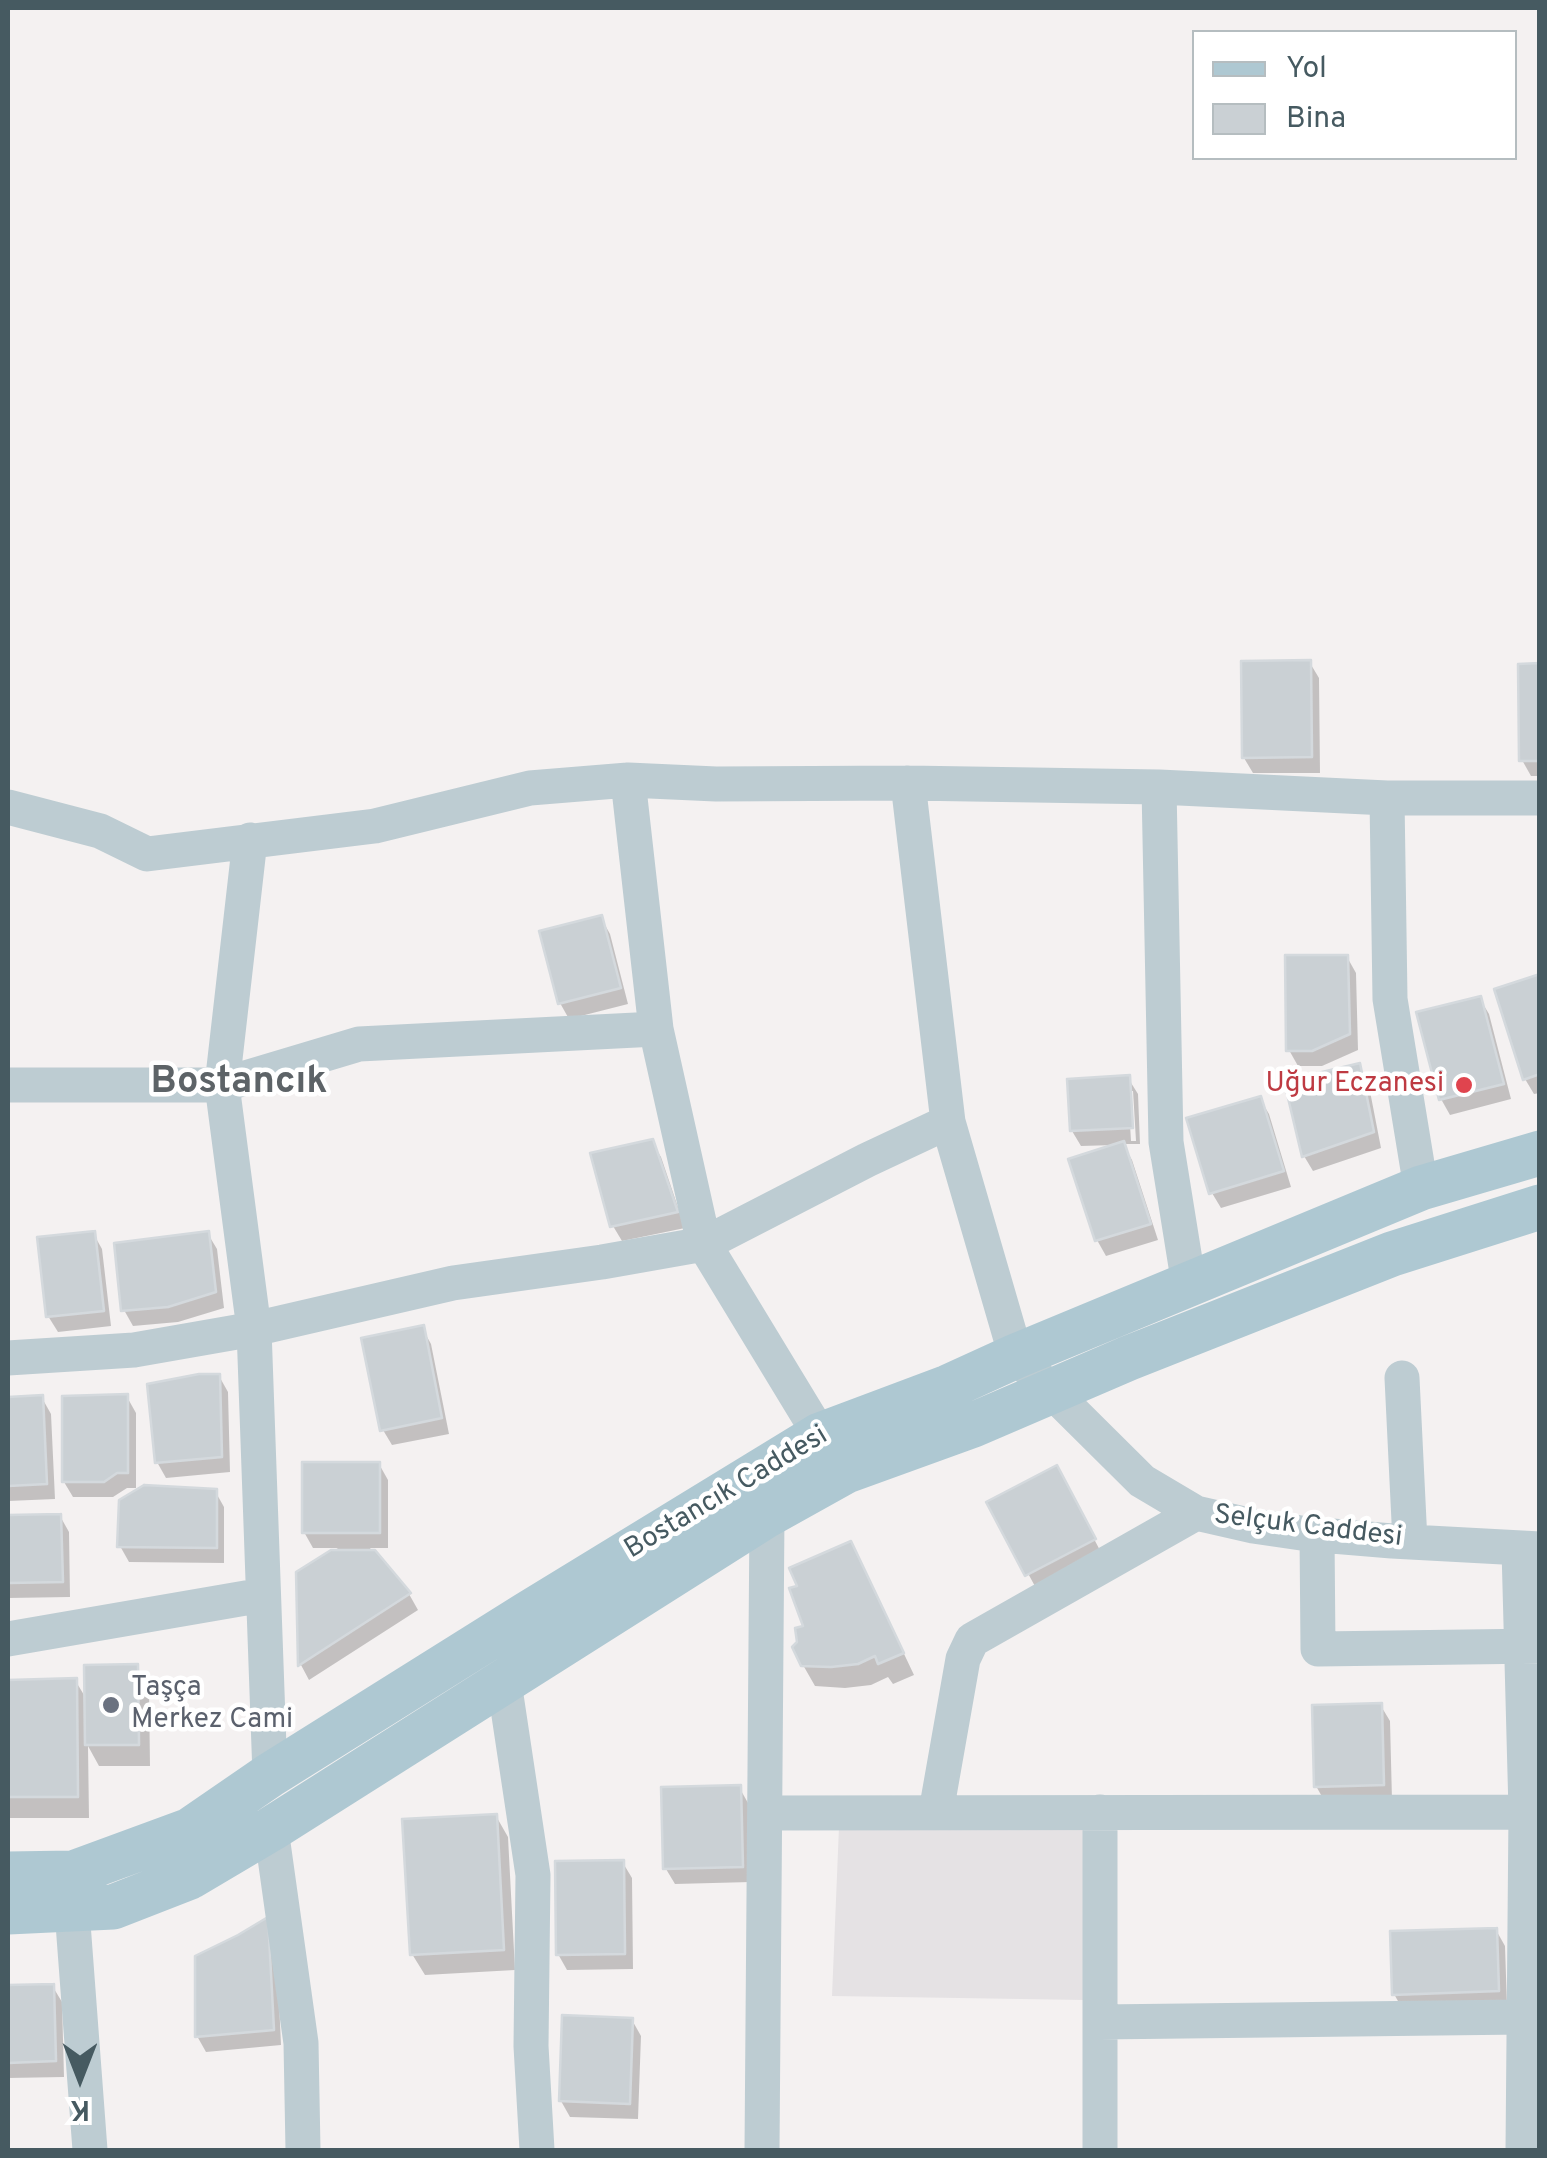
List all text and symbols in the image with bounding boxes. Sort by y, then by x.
legend [1192,30,1517,160]
text: Yol [1286,51,1327,88]
text: Bina [1286,101,1346,138]
district label: Bostancık [151,1061,327,1107]
place label: Uğur Eczanesi [1266,1068,1444,1102]
marker: Uğur Eczanesi [1453,1074,1475,1096]
street label: Bostancık Caddesi [619,1420,835,1568]
street label: Selçuk Caddesi [1212,1500,1404,1556]
place label: Taşça Merkez Cami [131,1672,293,1738]
marker: Taşça Merkez Cami [100,1694,122,1716]
north arrow [30,2028,130,2128]
text: K [70,2090,90,2126]

